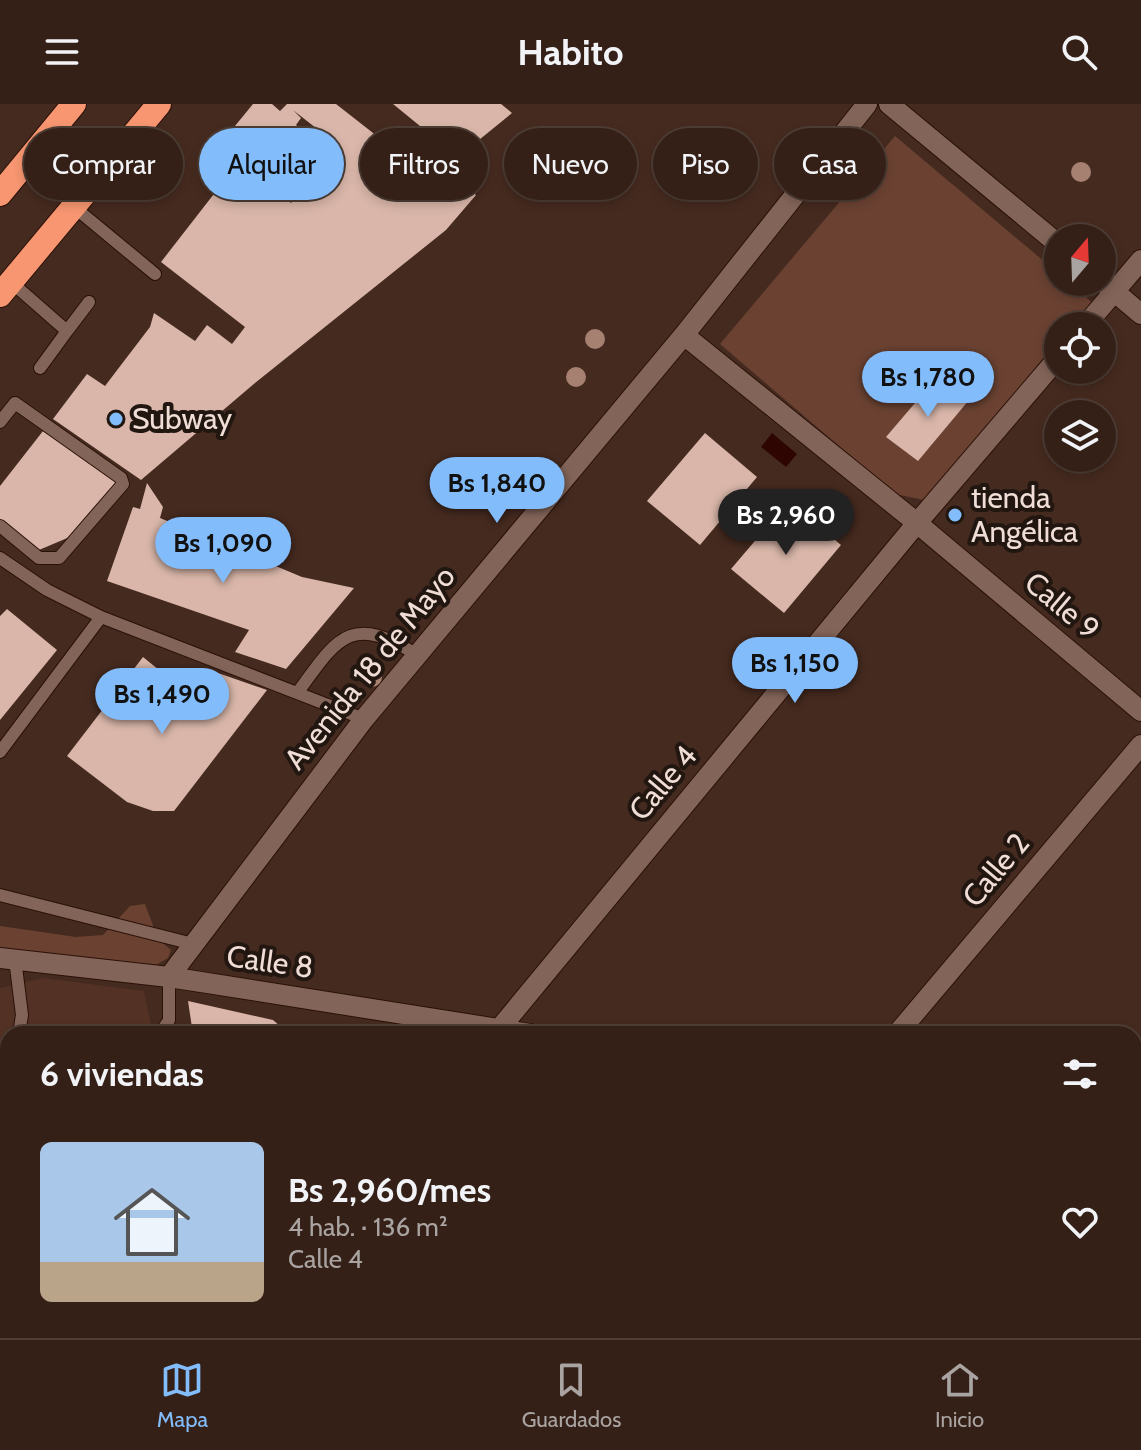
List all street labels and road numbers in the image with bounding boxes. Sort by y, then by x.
street label: Avenida 18 de Mayo [276,559,463,777]
street label: Calle 9 [1017,564,1107,647]
street label: Calle 4 [621,738,705,828]
street label: Calle 2 [954,825,1037,914]
street label: Calle 8 [224,937,316,986]

